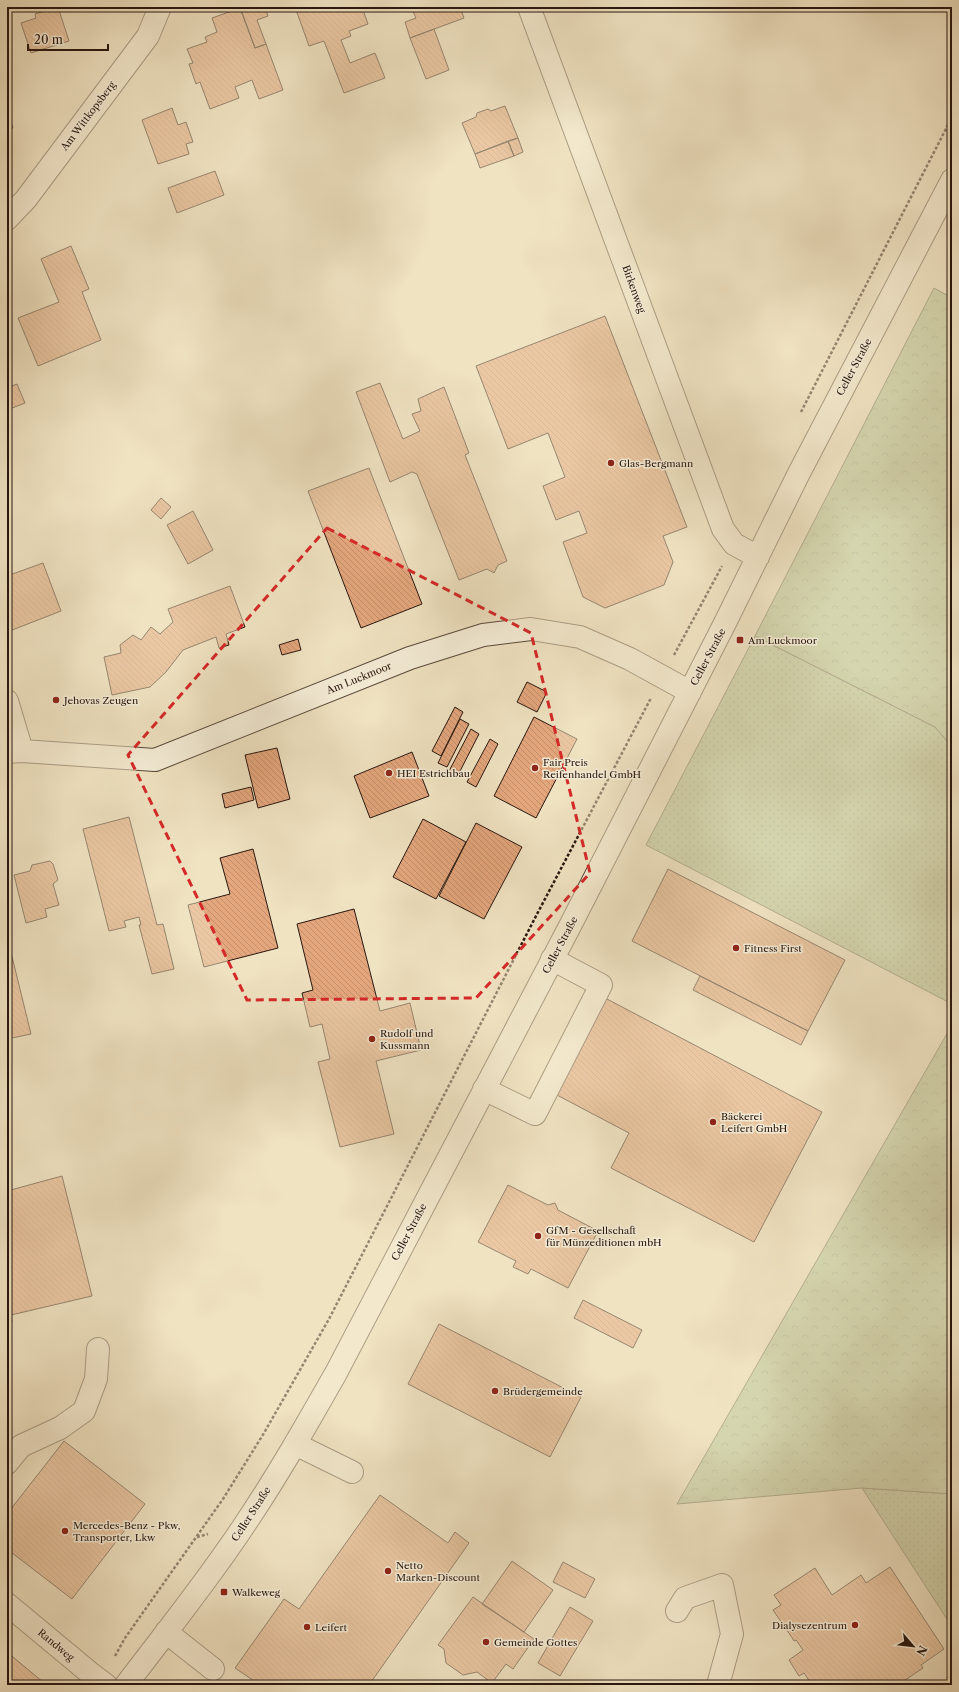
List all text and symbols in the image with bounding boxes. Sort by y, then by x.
scale bar [28,26,108,52]
text: 20 m [34,32,63,47]
street label: Am Wittkopsberg [57,78,119,154]
street label: Birkenweg [619,263,649,315]
street label: Celler Straße [833,336,875,398]
place label: Glas-Bergmann [619,457,694,470]
marker: Glas-Bergmann [606,458,616,468]
street label: Celler Straße [687,626,729,688]
place label: Am Luckmoor [747,634,818,647]
marker: Am Luckmoor [735,635,745,645]
street label: Am Luckmoor [324,659,394,697]
place label: Jehovas Zeugen [62,694,139,707]
marker: Jehovas Zeugen [51,695,61,705]
place label: Fair Preis Reifenhandel GmbH [543,756,642,781]
marker: Fair Preis Reifenhandel GmbH [530,763,540,773]
place label: HEI Estrichbau [397,767,470,780]
marker: HEI Estrichbau [384,768,394,778]
street label: Celler Straße [539,914,581,976]
place label: Fitness First [744,942,802,955]
marker: Fitness First [731,943,741,953]
place label: Rudolf und Kussmann [380,1027,433,1052]
marker: Rudolf und Kussmann [367,1034,377,1044]
place label: Bäckerei Leifert GmbH [721,1110,788,1135]
marker: Bäckerei Leifert GmbH [708,1117,718,1127]
street label: Celler Straße [388,1201,430,1263]
place label: GfM - Gesellschaft für Münzeditionen mbH [546,1224,662,1249]
marker: GfM - Gesellschaft für Münzeditionen mbH [533,1231,543,1241]
place label: Brüdergemeinde [503,1385,583,1398]
marker: Brüdergemeinde [490,1386,500,1396]
street label: Celler Straße [228,1484,274,1544]
place label: Mercedes-Benz - Pkw, Transporter, Lkw [73,1519,181,1544]
marker: Mercedes-Benz - Pkw, Transporter, Lkw [60,1526,70,1536]
place label: Netto Marken-Discount [396,1559,481,1584]
marker: Netto Marken-Discount [383,1566,393,1576]
place label: Walkeweg [231,1586,281,1599]
marker: Walkeweg [219,1587,229,1597]
place label: Dialysezentrum [772,1619,848,1632]
marker: Dialysezentrum [850,1620,860,1630]
place label: Leifert [315,1621,347,1634]
marker: Leifert [302,1622,312,1632]
street label: Randweg [35,1626,77,1664]
north arrow [893,1626,933,1666]
place label: Gemeinde Gottes [494,1636,577,1649]
marker: Gemeinde Gottes [481,1637,491,1647]
text: N [913,1643,930,1659]

